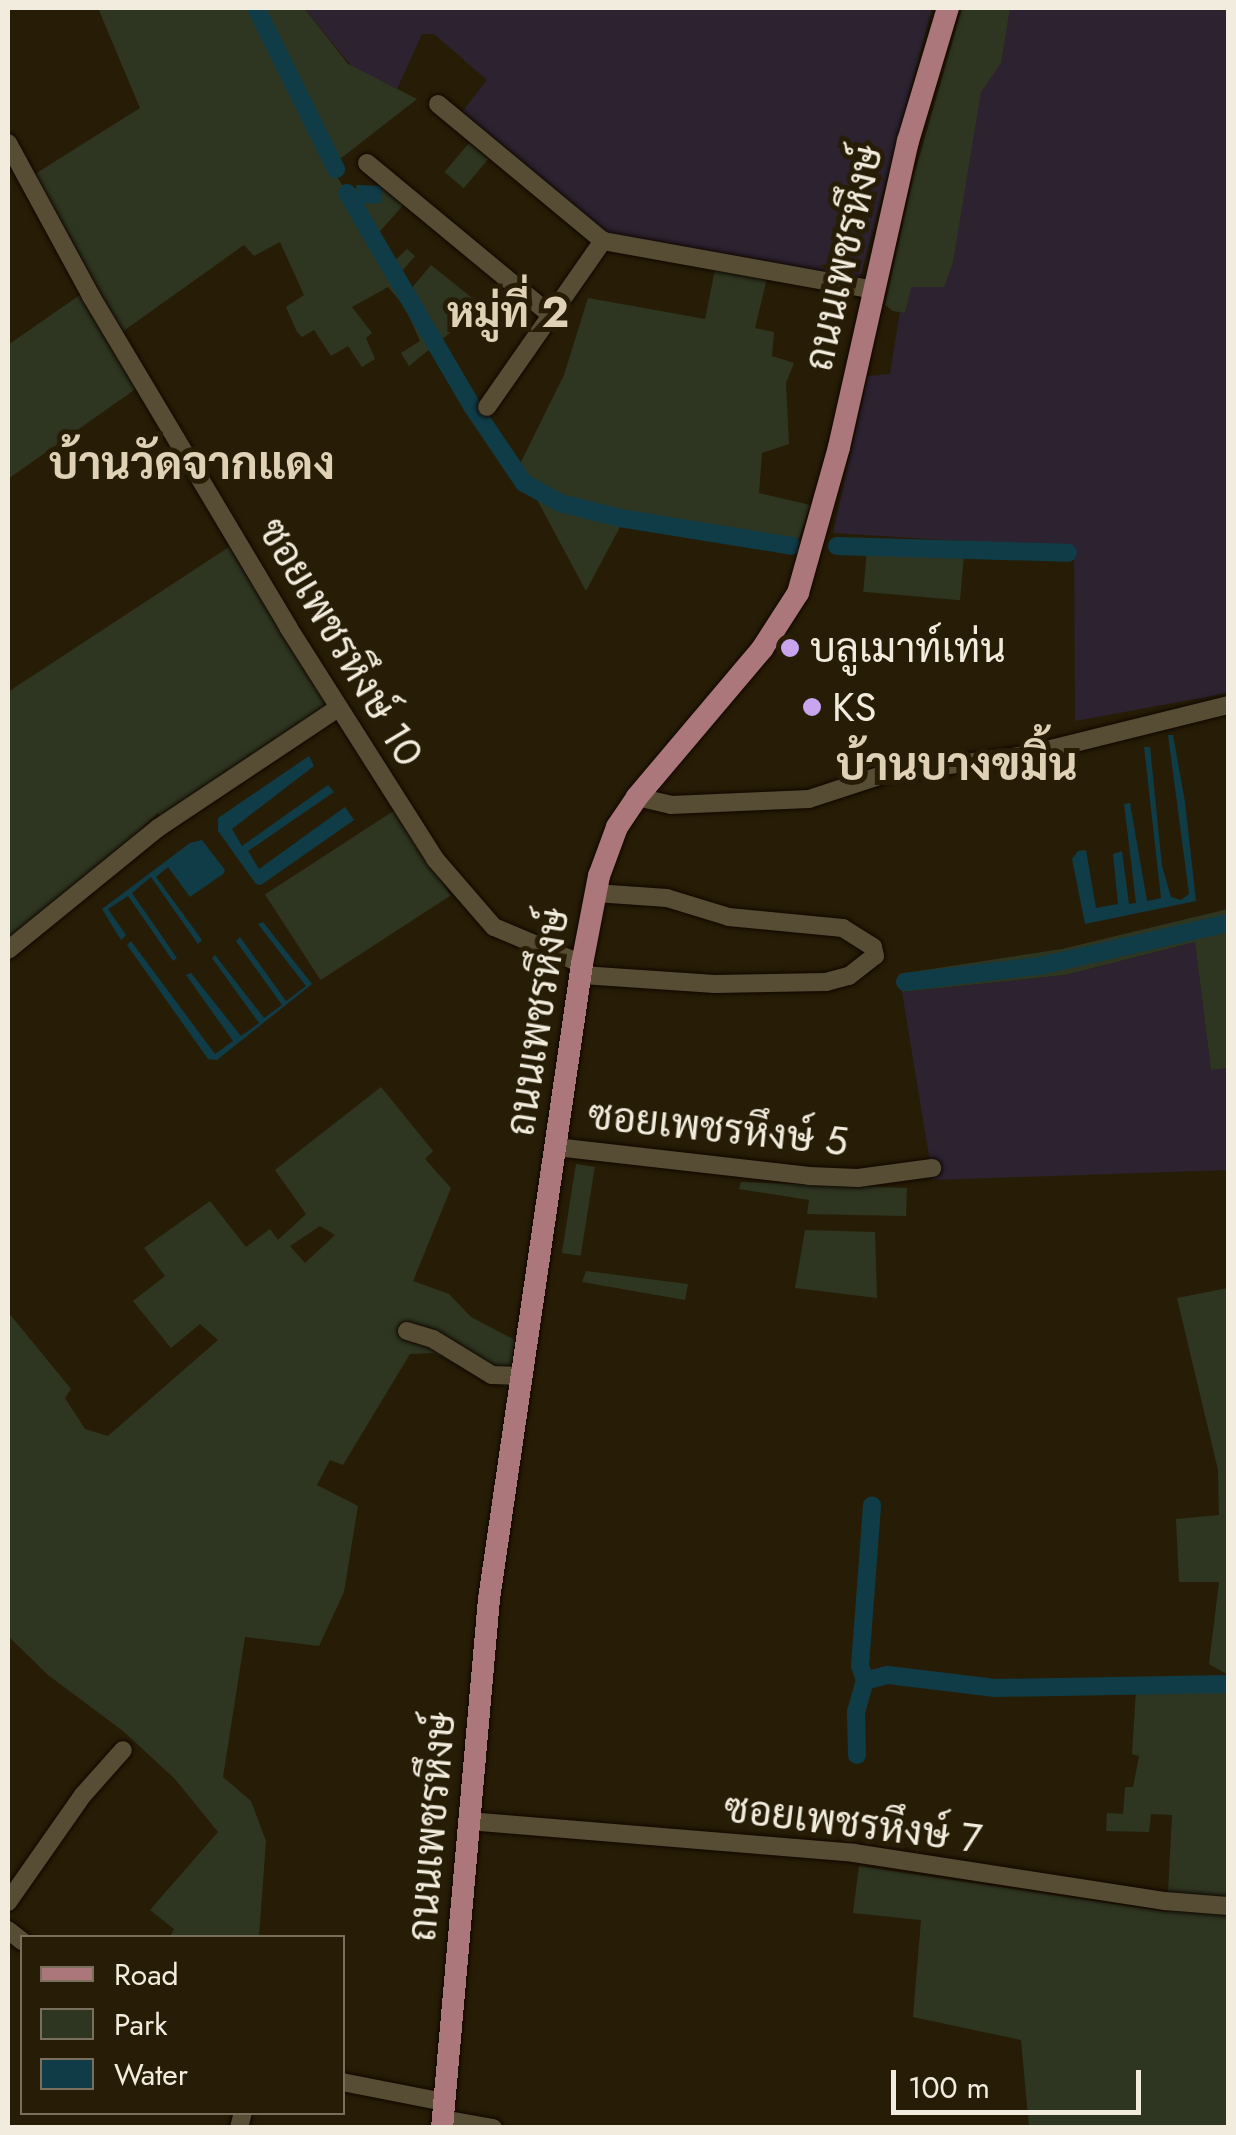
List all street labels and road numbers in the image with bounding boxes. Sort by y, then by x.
street label: ถนนเพชรหึงษ์ [794,141,892,375]
street label: ซอยเพชรหึงษ์ 10 [248,509,434,775]
street label: ถนนเพชรหึงษ์ [495,905,579,1139]
street label: ซอยเพชรหึงษ์ 5 [586,1090,850,1166]
street label: ถนนเพชรหึงษ์ [397,1711,465,1943]
street label: ซอยเพชรหึงษ์ 7 [721,1783,985,1863]

